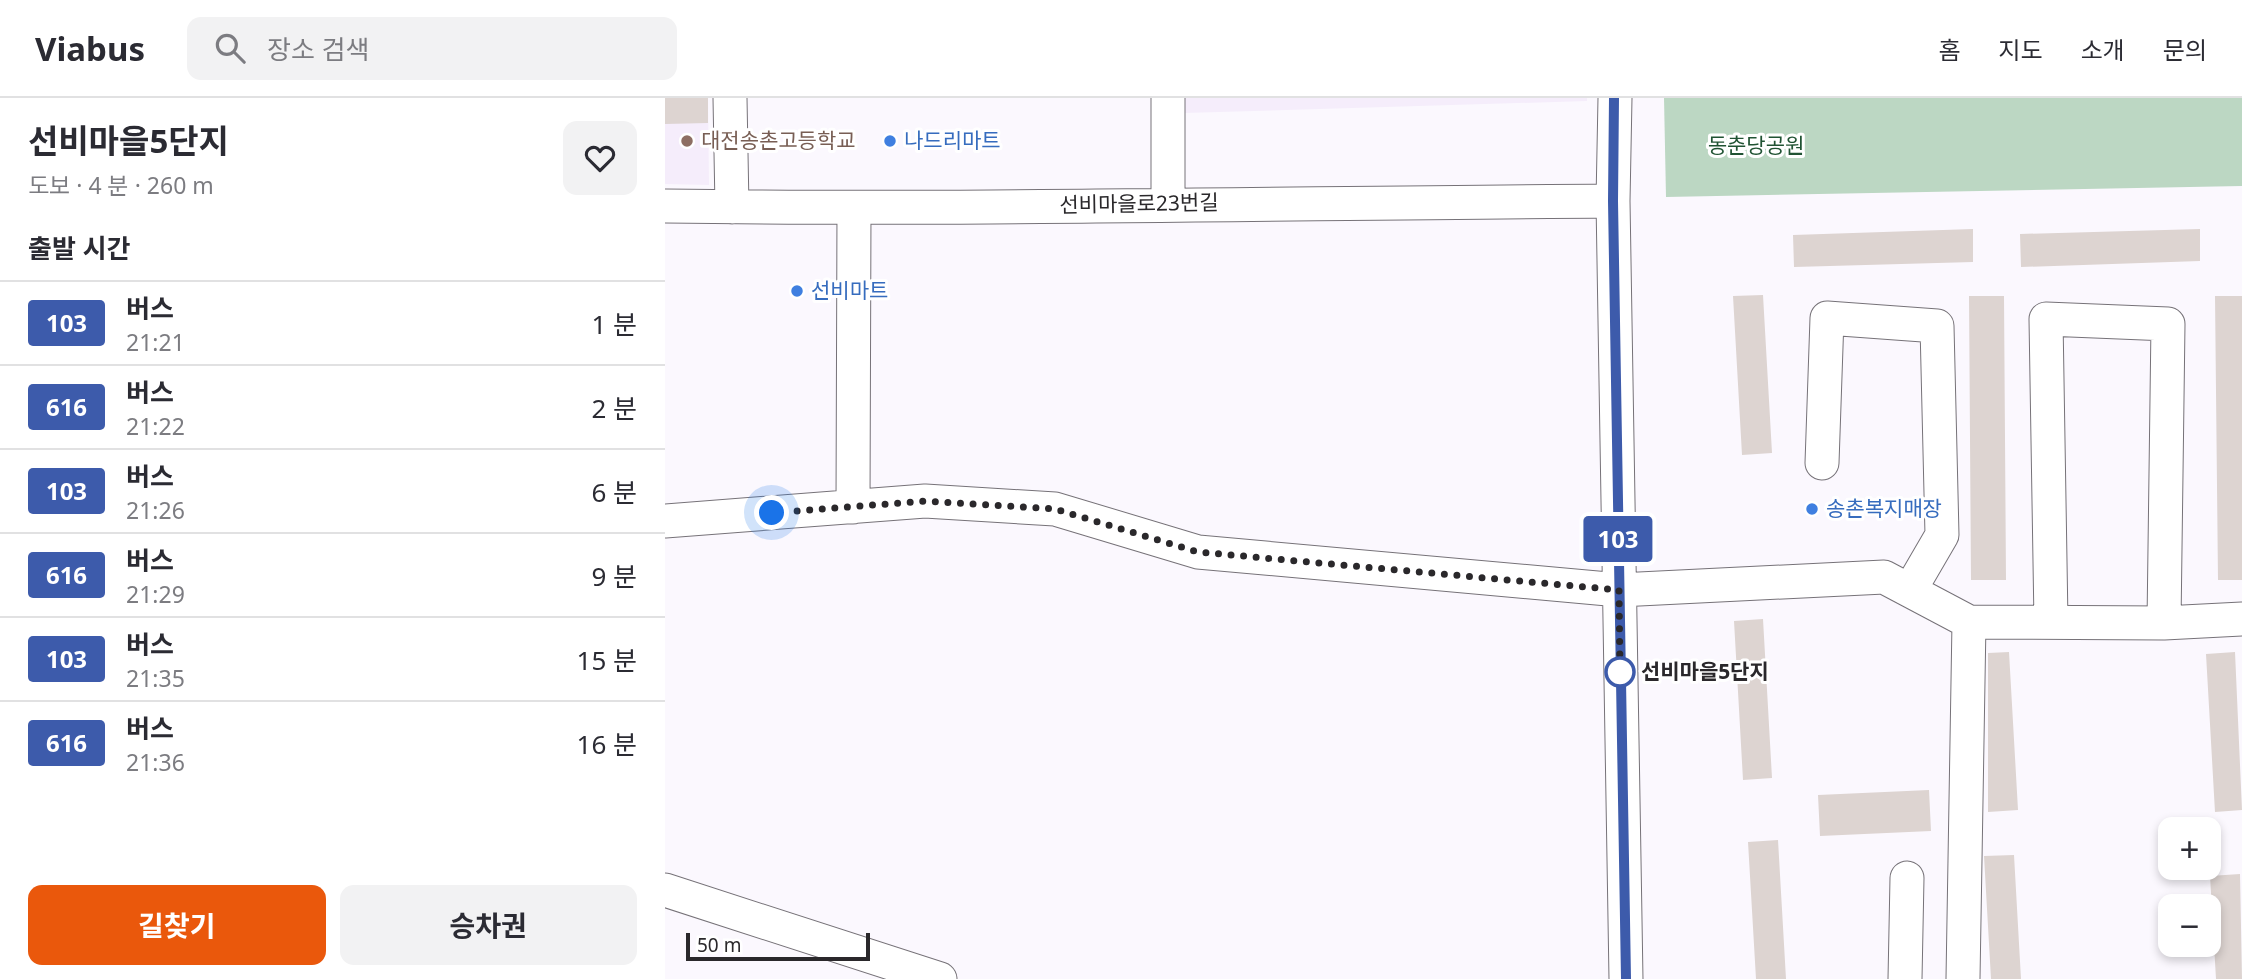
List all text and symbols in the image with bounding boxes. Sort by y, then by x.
search box [187,17,677,80]
text: Viabus [35,26,145,71]
icon: search [211,29,249,67]
text: 장소 검색 [267,31,369,67]
text: 홈 [1938,33,1960,66]
text: 지도 [1998,33,2043,66]
text: 소개 [2081,33,2125,66]
text: 문의 [2163,33,2207,66]
text: 선비마을5단지 [28,118,229,163]
button: heart [563,121,637,195]
place label: 대전송촌고등학교 [701,126,856,154]
place label: 나드리마트 [904,126,1001,154]
park label: 동춘당공원 [1708,131,1804,159]
marker: 대전송촌고등학교 [679,133,695,149]
marker: 나드리마트 [882,133,898,149]
text: 도보 · 4 분 · 260 m [28,169,214,201]
street label: 선비마을로23번길 [1059,188,1219,218]
text: 출발 시간 [28,230,130,266]
place label: 선비마트 [811,276,888,304]
marker: 선비마트 [789,283,805,299]
text: 버스 [126,290,174,326]
text: 103 [46,306,87,339]
text: 1 분 [591,306,637,342]
text: 21:21 [126,326,185,358]
text: 버스 [126,374,174,410]
text: 616 [46,390,87,423]
text: 2 분 [591,390,637,426]
text: 21:22 [126,410,185,442]
text: 버스 [126,458,174,494]
text: 103 [46,474,87,507]
text: 6 분 [591,474,637,510]
text: 21:26 [126,494,185,526]
place label: 송촌복지매장 [1826,494,1942,522]
your location [754,495,789,530]
marker: 송촌복지매장 [1804,501,1820,517]
line badge: 103 [1578,516,1658,562]
text: 103 [1597,522,1639,555]
text: 버스 [126,542,174,578]
text: 616 [46,558,87,591]
text: 9 분 [591,558,637,594]
text: 21:29 [126,578,185,610]
text: 버스 [126,626,174,662]
text: 103 [46,642,87,675]
text: 15 분 [577,642,637,678]
marker: 선비마을5단지 [1605,657,1635,687]
place label: 선비마을5단지 [1641,657,1769,685]
text: 21:35 [126,662,185,694]
text: 버스 [126,710,174,746]
text: 616 [46,726,87,759]
text: 16 분 [577,726,637,762]
text: 21:36 [126,746,185,778]
map controls [2158,817,2221,957]
button: + [2158,817,2221,880]
button: 길찾기 [28,885,326,965]
button: 승차권 [340,885,637,965]
button: − [2158,894,2221,957]
scale bar [686,930,870,962]
text: 50 m [697,932,741,958]

